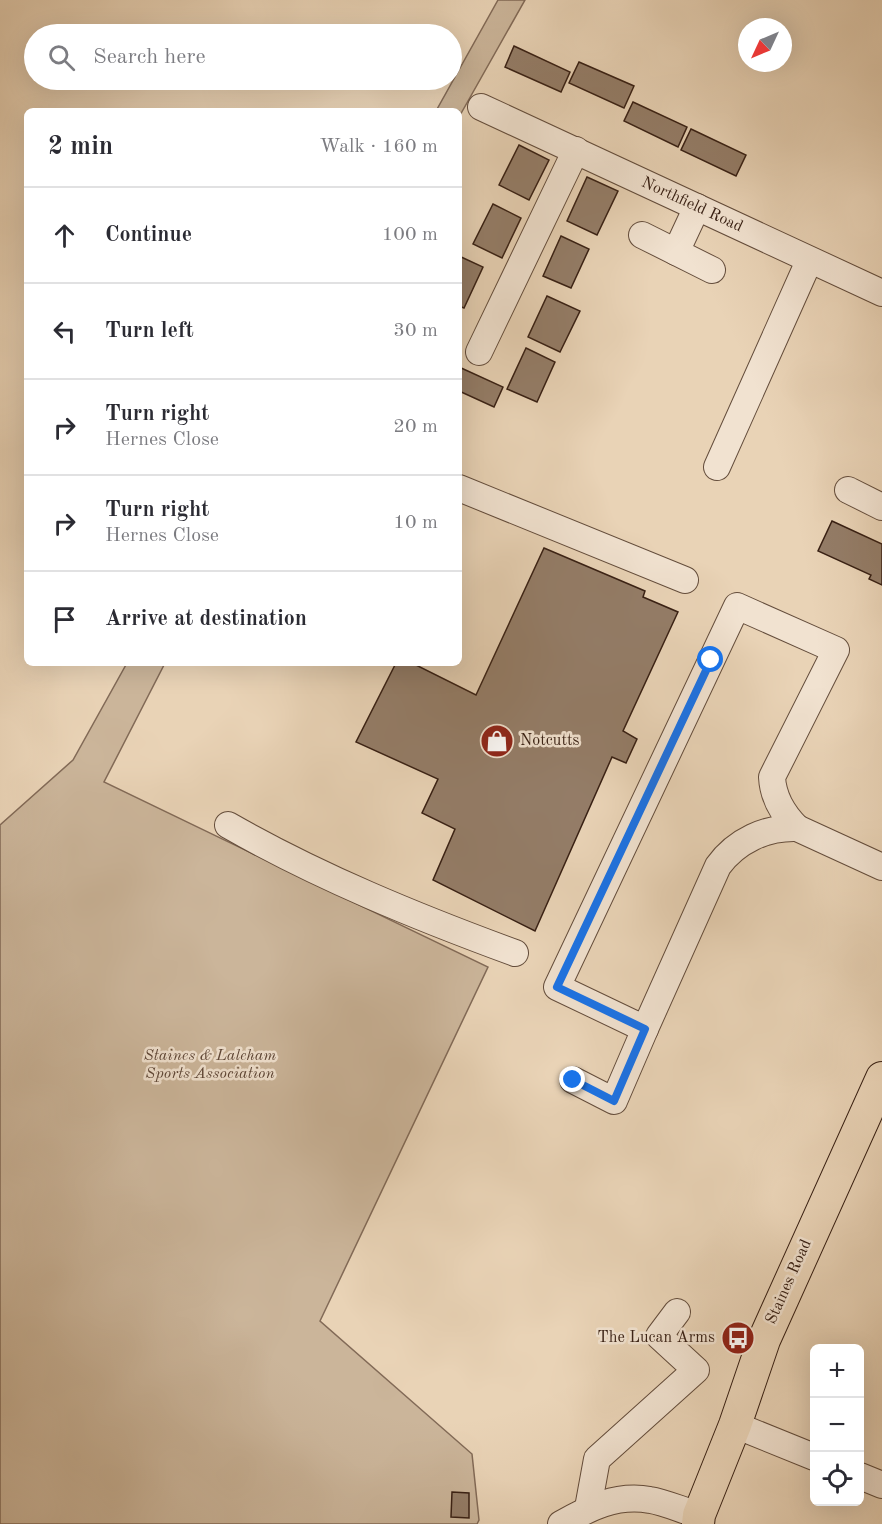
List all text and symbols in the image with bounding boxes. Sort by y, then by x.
north arrow [738,18,792,72]
search box [24,24,462,90]
icon: search [45,41,78,74]
text: Search here [93,46,206,68]
text: 2 min [48,134,113,160]
text: Walk · 160 m [319,137,438,157]
street label: Northfield Road [639,175,745,235]
icon: ahead [48,219,81,252]
text: Continue [105,224,192,246]
text: 100 m [382,225,438,245]
icon: left [48,315,81,348]
text: Turn left [105,320,194,342]
text: 30 m [393,321,438,341]
text: Turn right [105,403,209,425]
icon: right [48,411,81,444]
text: 20 m [393,417,438,437]
text: Hernes Close [105,430,219,450]
text: Turn right [105,499,209,521]
icon: right [48,507,81,540]
text: 10 m [393,513,438,533]
text: Hernes Close [105,526,219,546]
icon: arrive [48,603,81,636]
text: Arrive at destination [105,608,307,630]
route start [697,646,723,672]
shop icon: Notcutts [479,723,515,759]
place label: Notcutts [520,733,580,749]
park label: Staines & Laleham Sports Association [144,1048,276,1082]
route end [559,1066,585,1092]
street label: Staines Road [763,1237,815,1327]
bus stop icon: The Lucan Arms [720,1320,756,1356]
place label: The Lucan Arms [597,1330,715,1346]
map controls [810,1344,864,1506]
button: + [810,1344,864,1398]
button: − [810,1398,864,1452]
button: locate [810,1452,864,1506]

